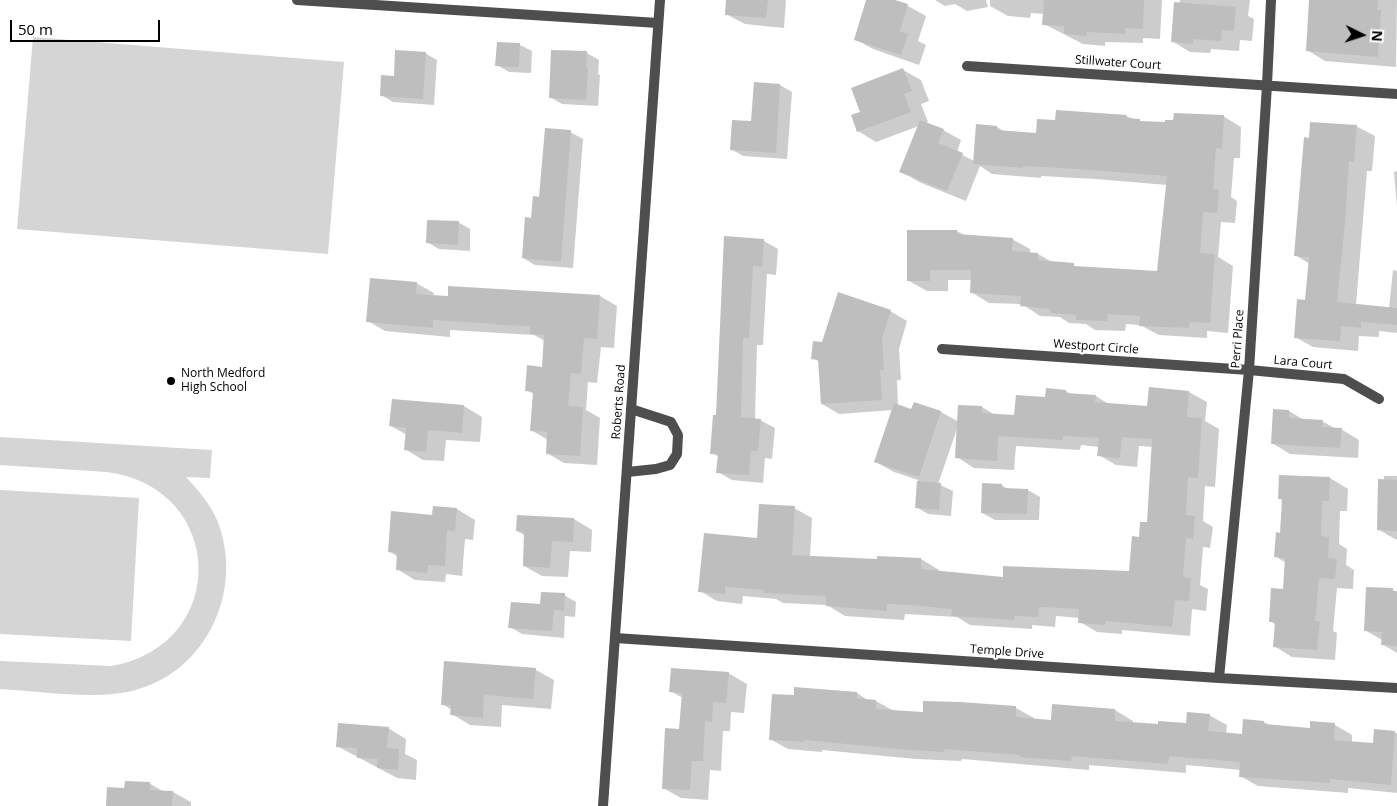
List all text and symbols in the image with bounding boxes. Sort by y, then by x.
scale bar [12,10,162,42]
north arrow [1337,10,1387,60]
text: 50 m [18,19,53,39]
text: N [1368,30,1387,42]
street label: Stillwater Court [1074,53,1162,73]
street label: Perri Place [1229,309,1247,369]
street label: Westport Circle [1053,337,1139,357]
street label: Lara Court [1273,353,1333,373]
street label: Roberts Road [609,364,629,440]
place label: North Medford High School [181,367,265,395]
marker: North Medford High School [165,375,177,387]
street label: Temple Drive [970,642,1044,662]

